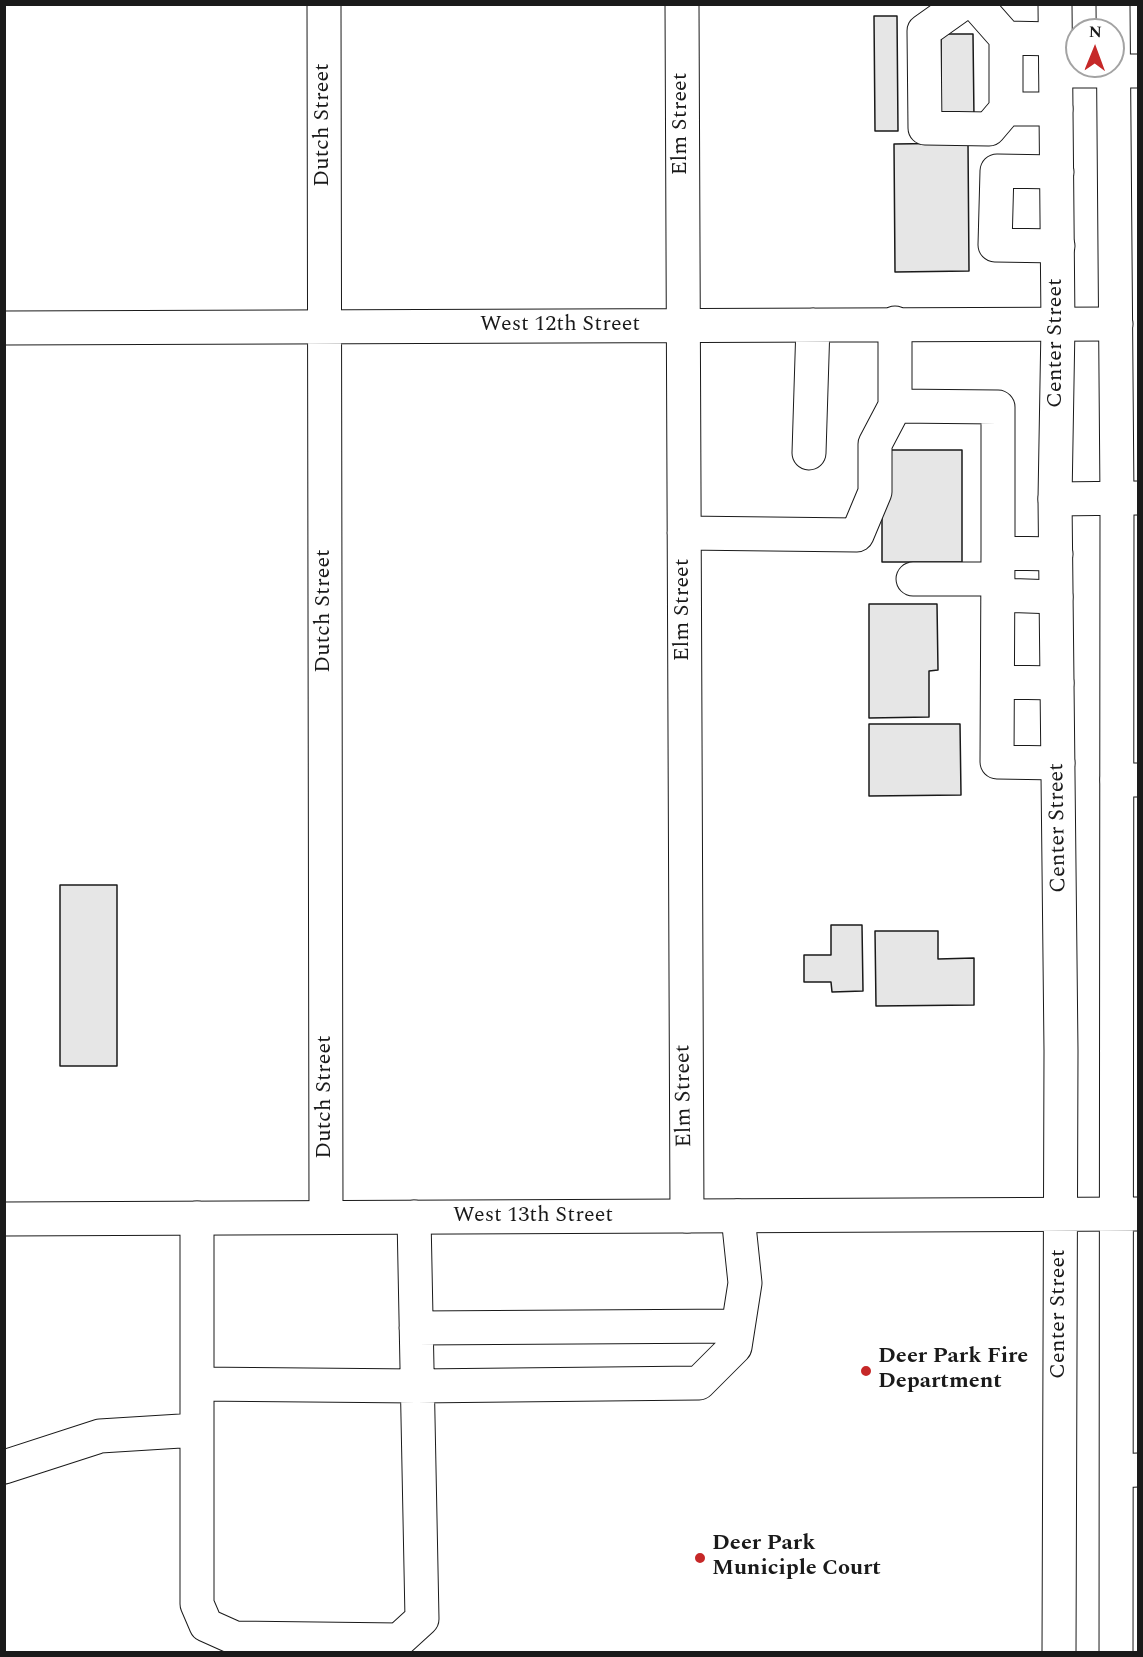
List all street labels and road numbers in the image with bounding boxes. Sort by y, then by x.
street label: Dutch Street [311,63,337,187]
street label: Elm Street [669,73,695,175]
street label: Center Street [1044,278,1070,408]
street label: West 12th Street [480,313,640,339]
street label: Dutch Street [312,549,338,673]
street label: Elm Street [671,559,697,661]
street label: Center Street [1045,763,1073,893]
street label: Dutch Street [313,1035,339,1159]
street label: Elm Street [671,1044,699,1148]
street label: West 13th Street [453,1204,613,1230]
street label: Center Street [1047,1249,1073,1379]

